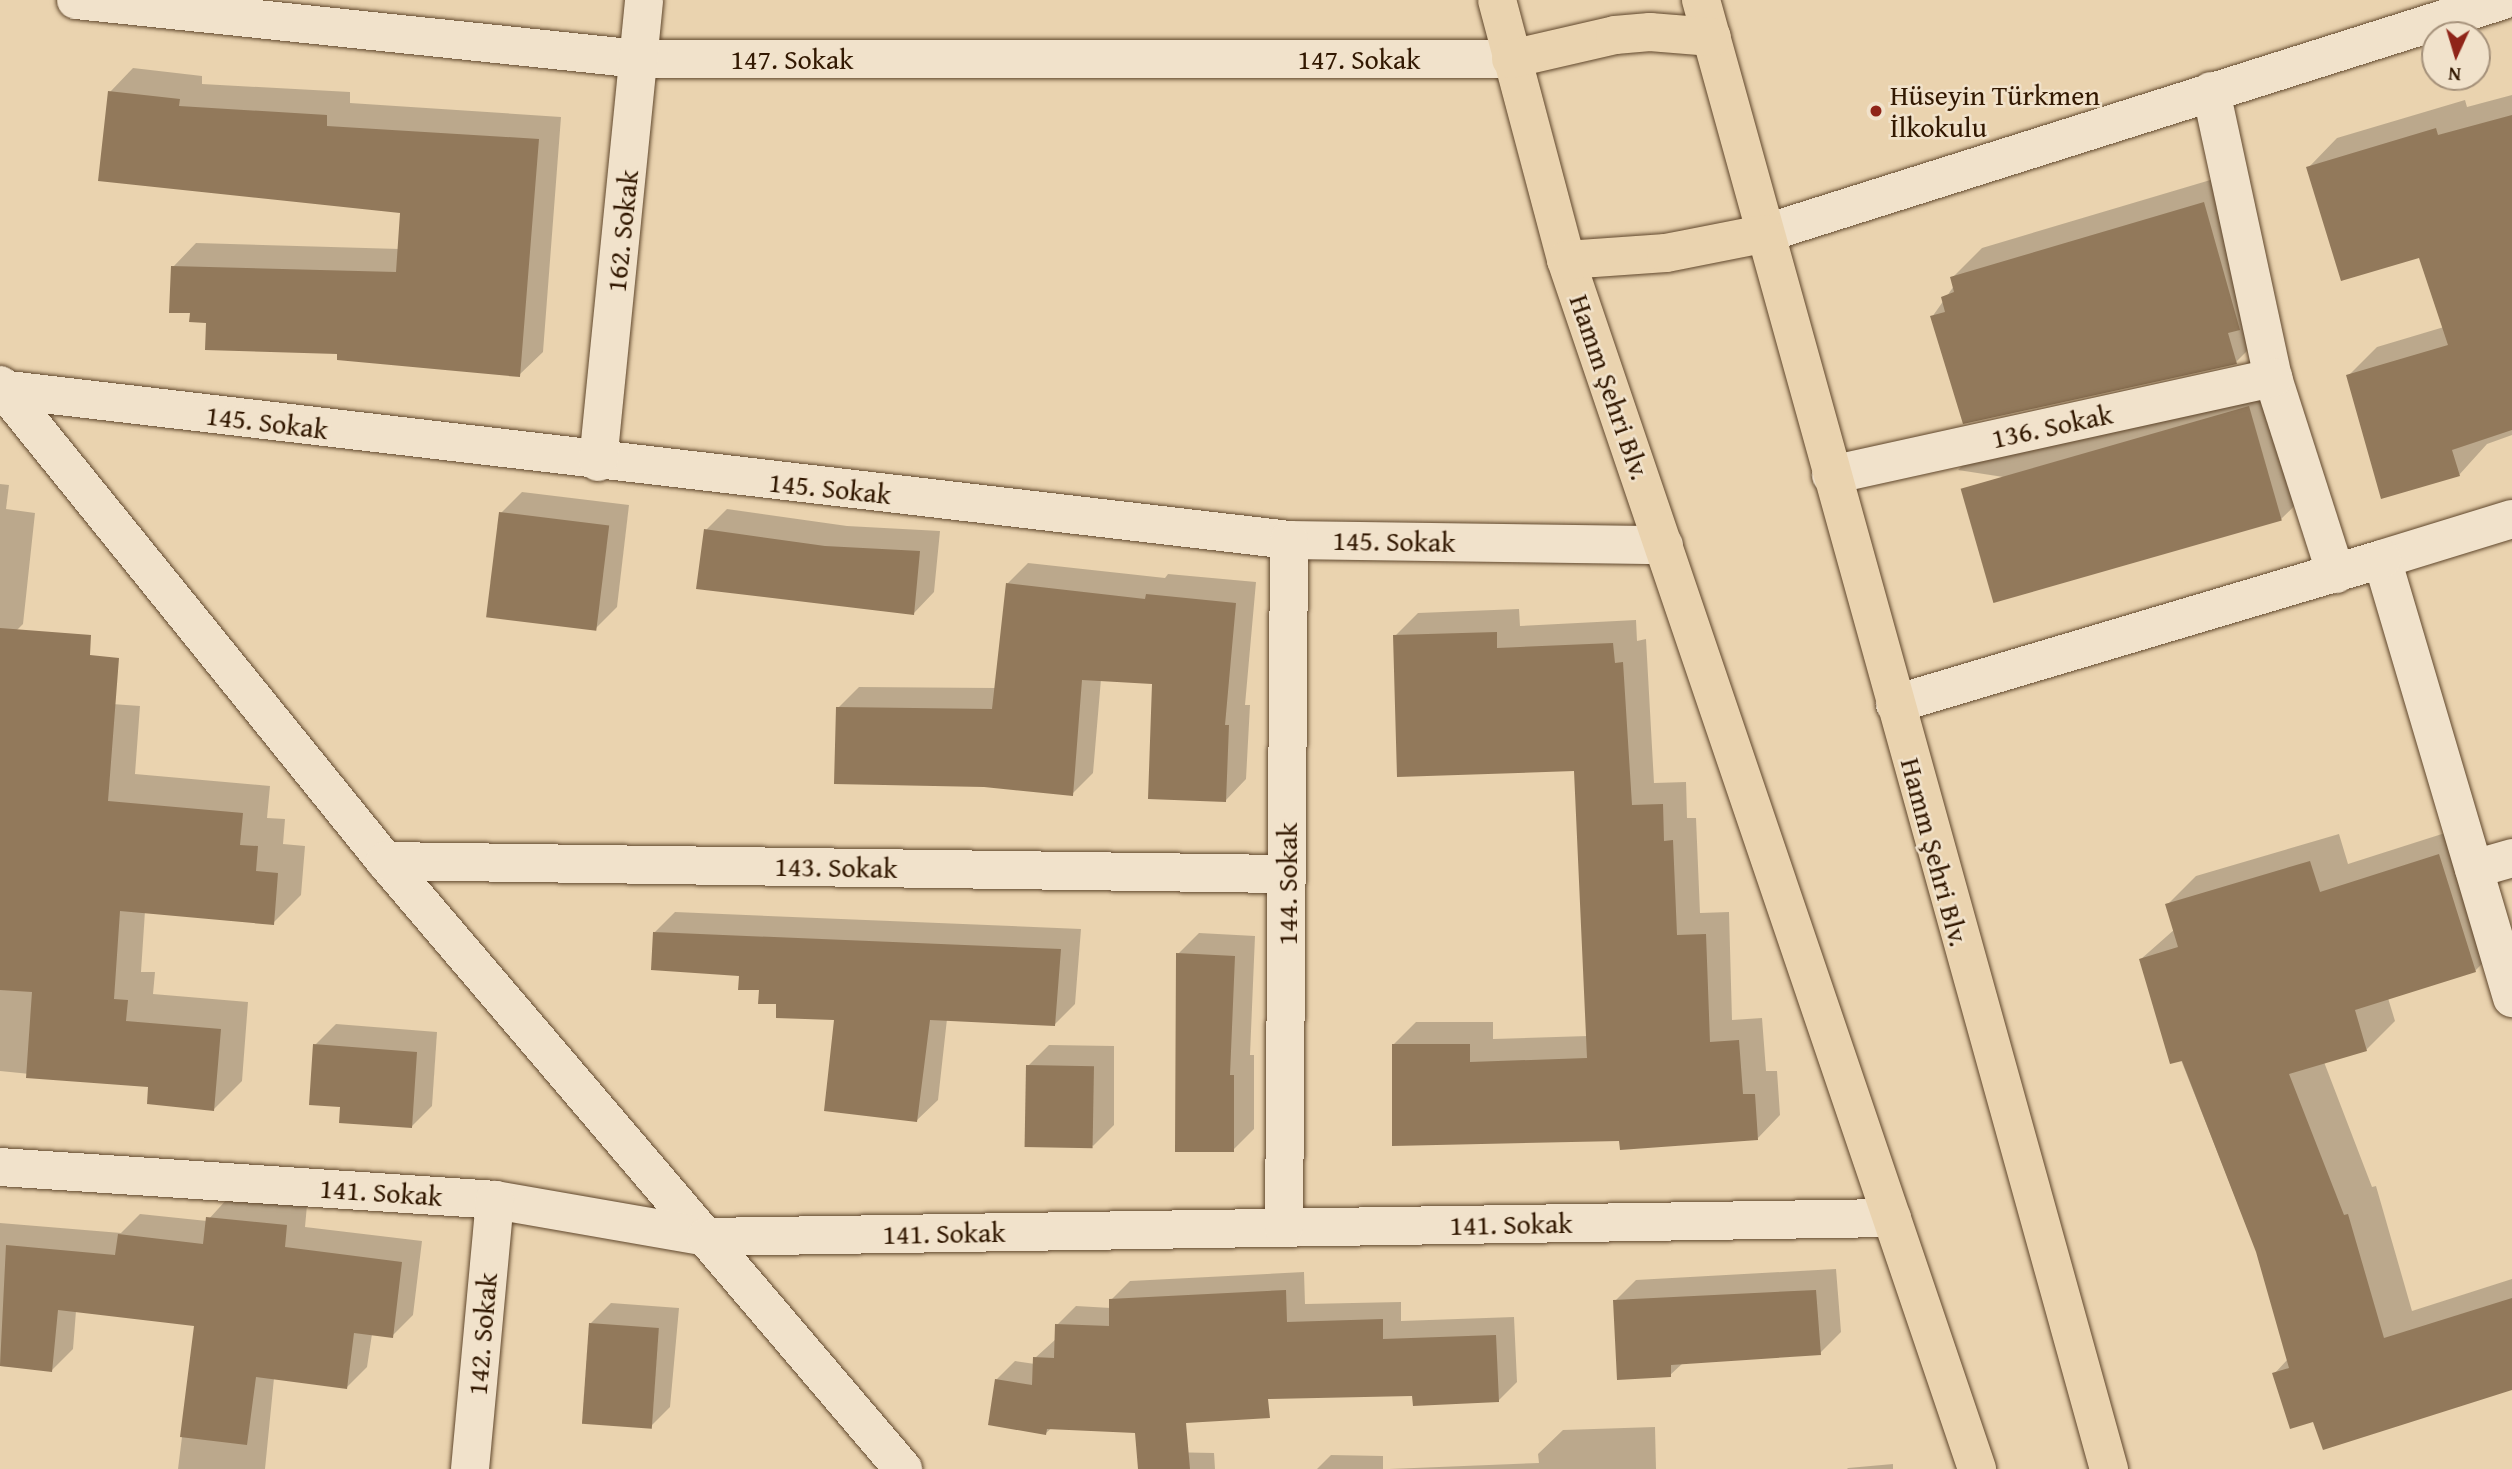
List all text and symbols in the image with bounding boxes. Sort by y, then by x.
north arrow [2421,21,2491,91]
street label: 147. Sokak [730,42,854,76]
street label: 147. Sokak [1297,42,1421,76]
text: N [2447,61,2462,89]
place label: Hüseyin Türkmen İlkokulu [1890,78,2100,144]
marker: Hüseyin Türkmen İlkokulu [1868,103,1884,119]
street label: 162. Sokak [599,168,645,294]
street label: Hamm Şehri Blv. [1563,290,1657,484]
street label: 136. Sokak [1988,397,2116,455]
street label: 145. Sokak [204,398,330,446]
street label: 145. Sokak [767,465,893,511]
street label: 145. Sokak [1332,523,1456,559]
street label: Hamm Şehri Blv. [1894,754,1976,950]
street label: 144. Sokak [1270,822,1304,946]
street label: 143. Sokak [774,849,898,885]
street label: 141. Sokak [318,1171,444,1213]
street label: 141. Sokak [1449,1206,1573,1242]
street label: 141. Sokak [882,1215,1006,1251]
street label: 142. Sokak [460,1271,504,1397]

